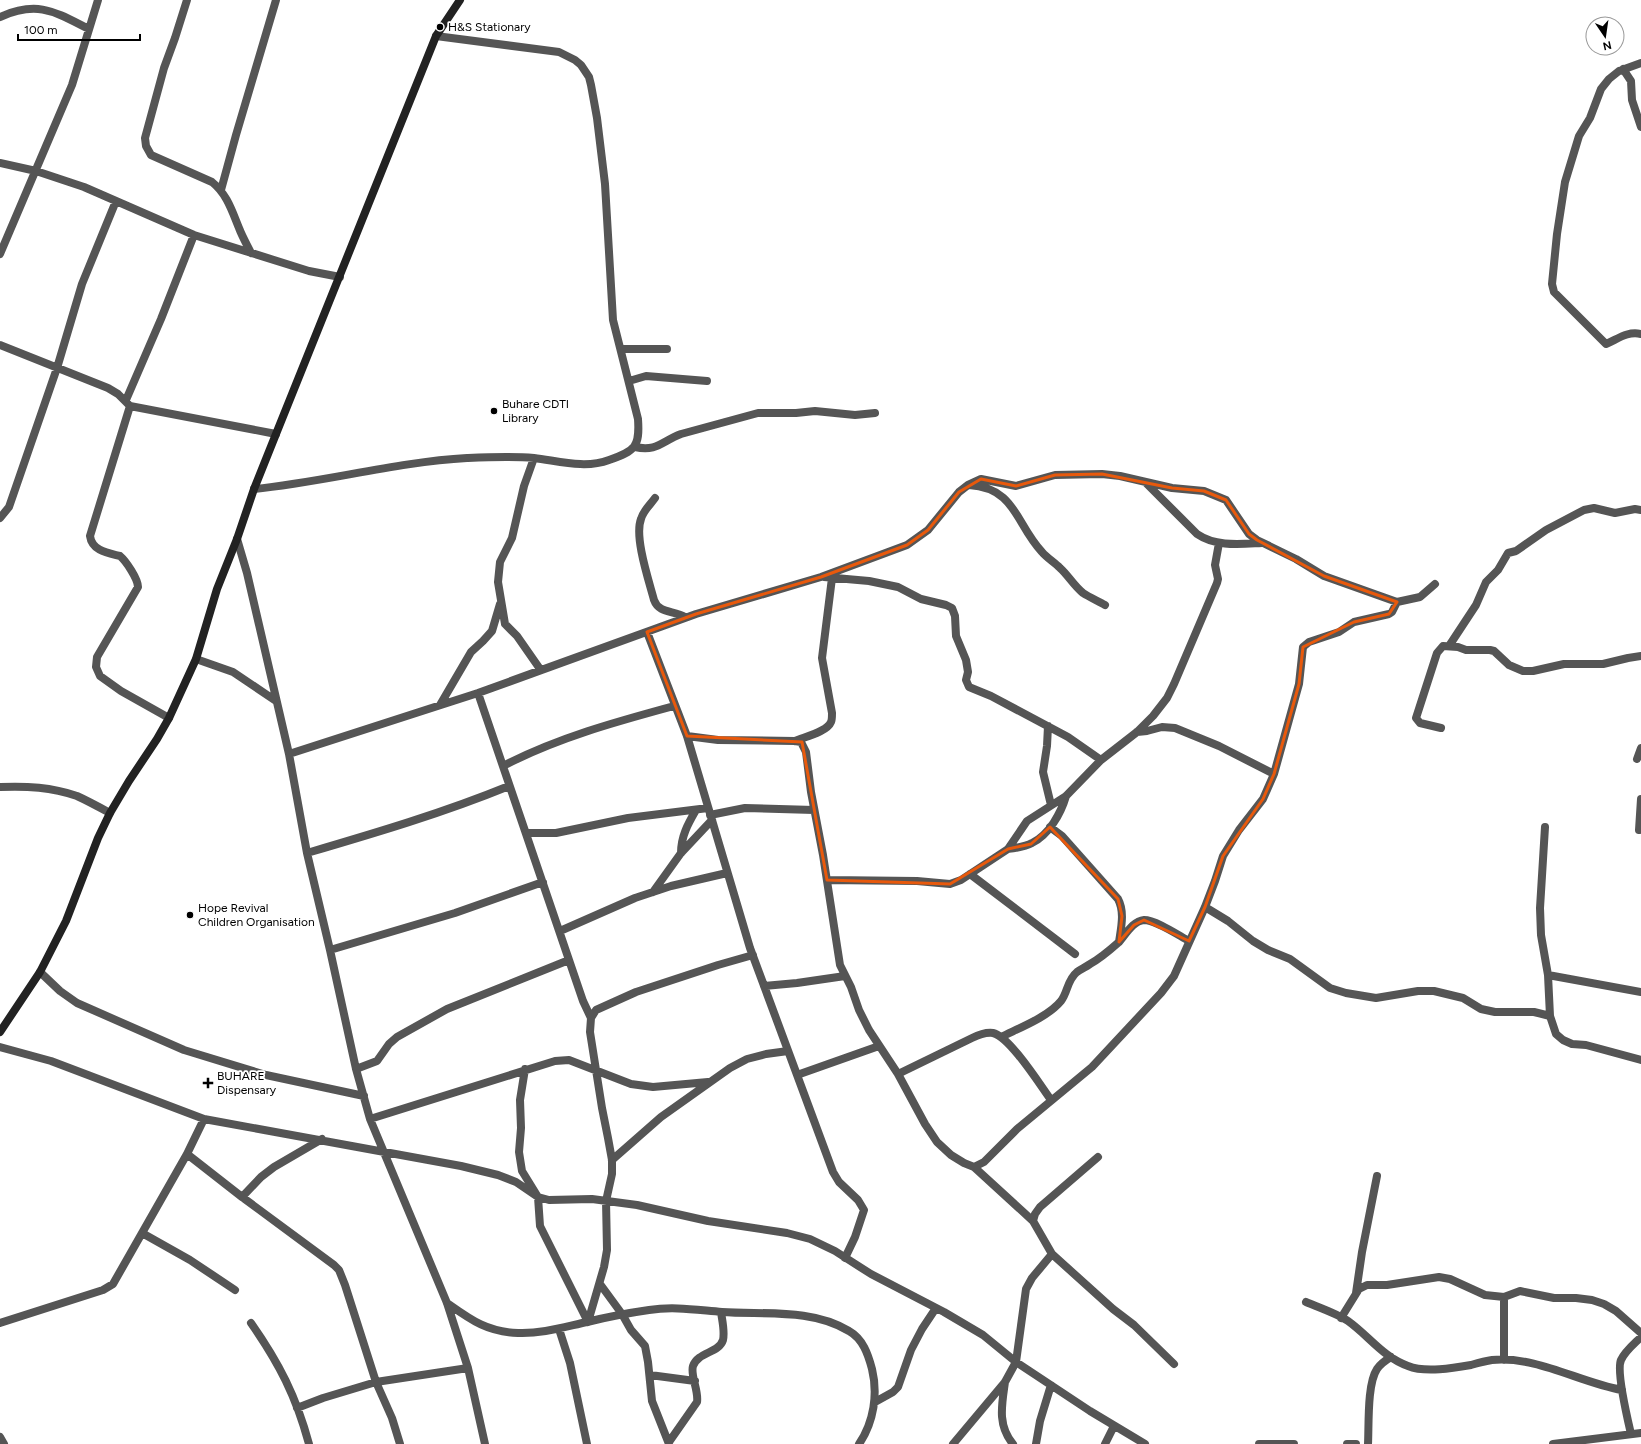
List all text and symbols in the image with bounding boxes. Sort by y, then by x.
scale bar [18,16,140,42]
north arrow [1585,16,1625,56]
place label: H&S Stationary [448,20,531,34]
marker: H&S Stationary [435,22,445,32]
text: 100 m [24,23,58,37]
text: N [1602,38,1613,53]
place label: Buhare CDTI Library [502,397,569,425]
marker: Buhare CDTI Library [489,406,499,416]
place label: Hope Revival Children Organisation [198,901,315,929]
marker: Hope Revival Children Organisation [185,910,195,920]
place label: BUHARE Dispensary [217,1069,277,1097]
marker: BUHARE Dispensary [202,1077,214,1089]

